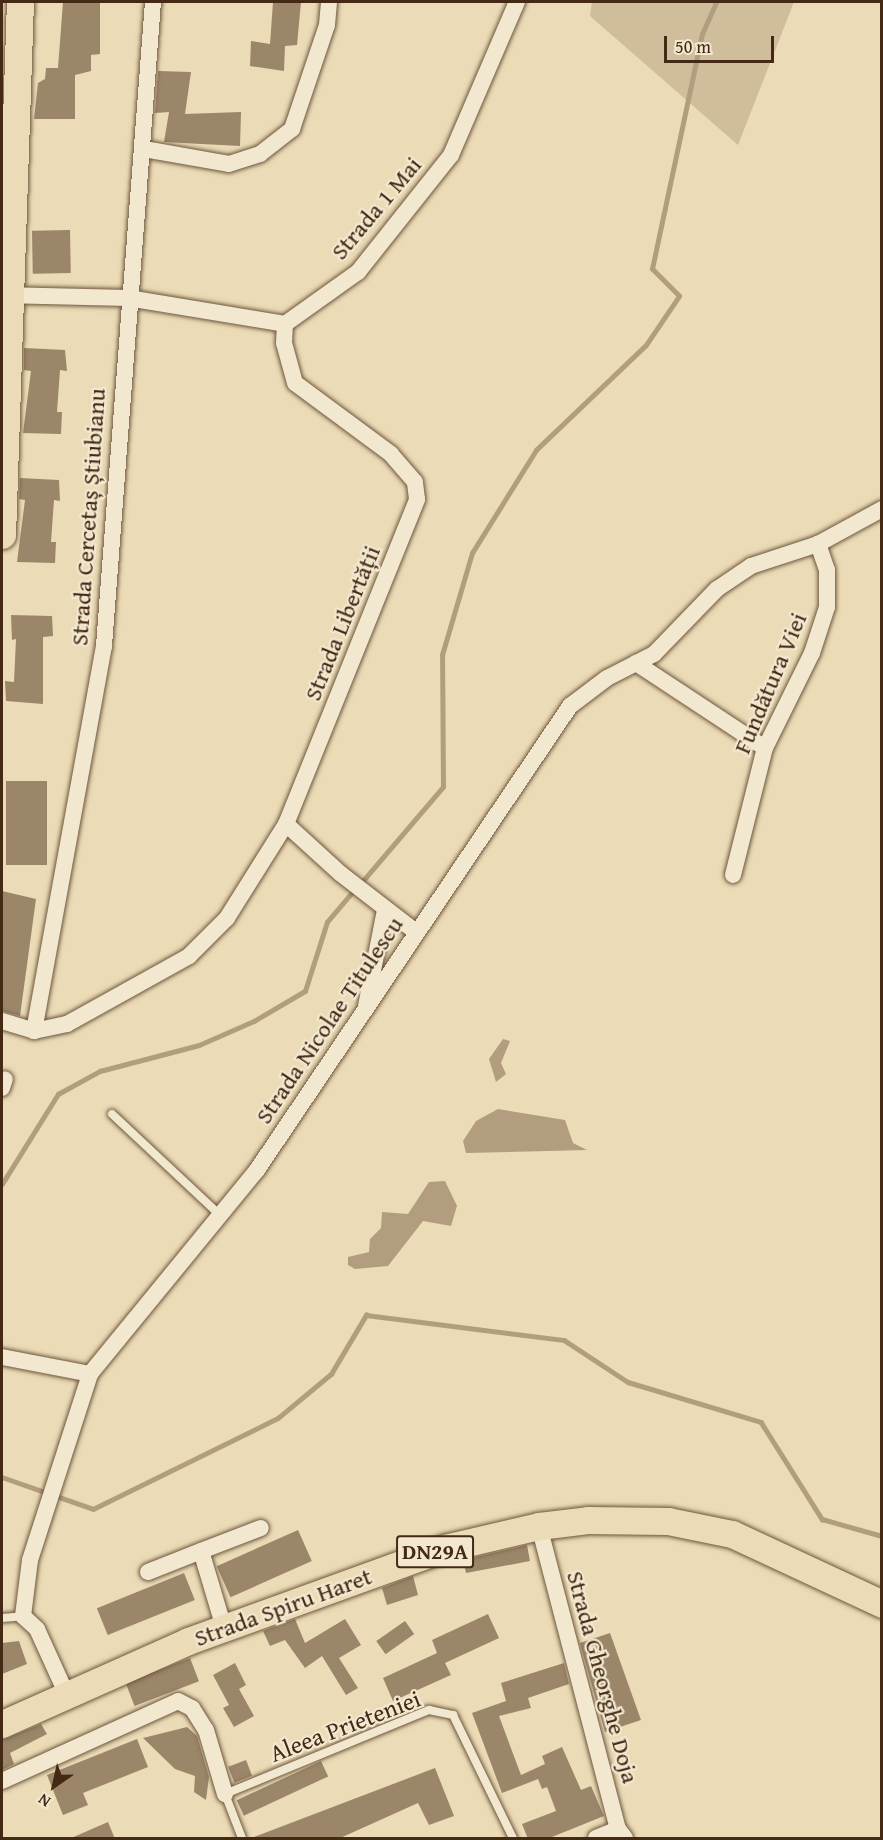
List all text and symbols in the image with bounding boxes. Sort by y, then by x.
scale bar [667,24,776,62]
text: 50 m [675,33,711,60]
street label: Strada 1 Mai [325,151,427,265]
street label: Strada Cercetaș Știubianu [65,387,111,647]
street label: Strada Libertății [298,541,386,705]
street label: Fundătura Viei [727,608,813,758]
street label: Strada Nicolae Titulescu [249,911,409,1129]
road number: DN29A [396,1533,474,1571]
street label: Strada Spiru Haret [190,1562,376,1652]
street label: Strada Gheorghe Doja [561,1568,645,1786]
street label: Aleea Prieteniei [266,1684,424,1768]
north arrow [24,1756,84,1816]
text: N [33,1788,55,1814]

